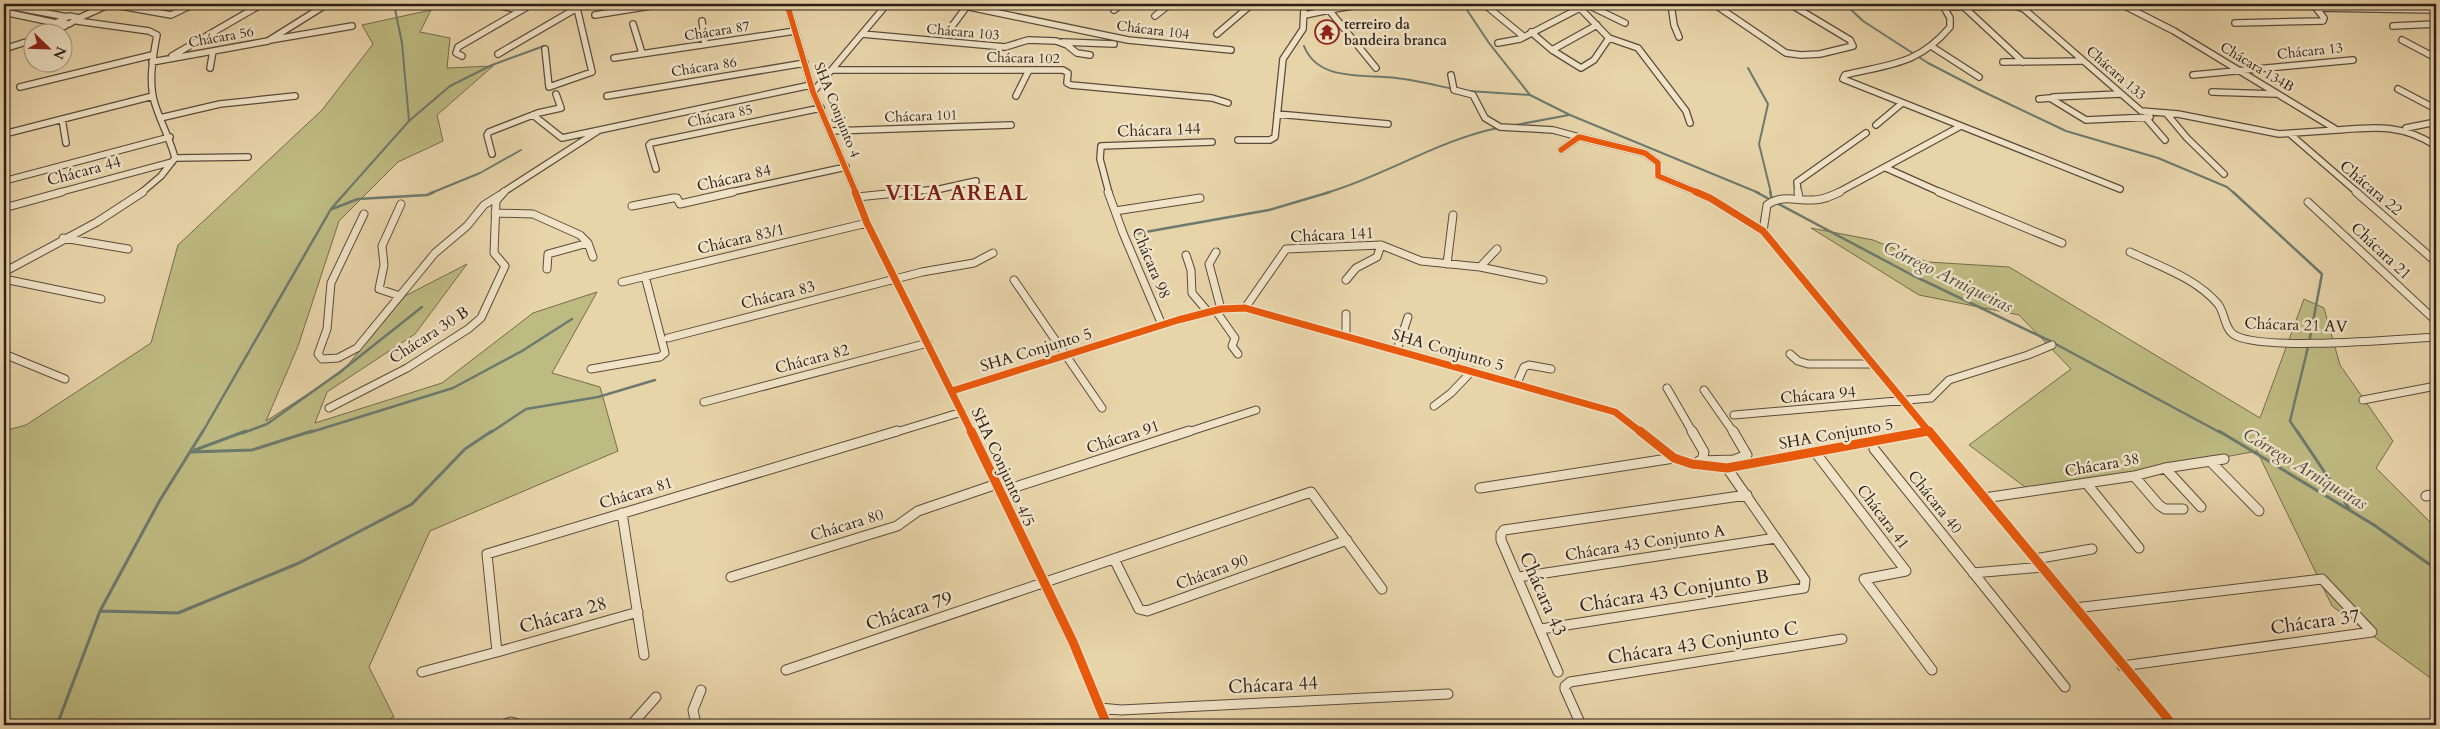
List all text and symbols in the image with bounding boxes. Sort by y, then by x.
place label: terreiro da bandeira branca [1344,15,1447,50]
street label: Chácara 87 [683,16,751,46]
street label: Chácara 104 [1115,16,1191,44]
street label: Chácara 103 [926,19,1000,45]
temple icon: terreiro da bandeira branca [1314,19,1340,45]
north arrow [22,22,72,72]
street label: Chácara 56 [187,22,255,52]
street label: Chácara 134B [2217,38,2297,96]
street label: Chácara 13 [2276,38,2344,64]
street label: Chácara 133 [2082,42,2150,104]
text: N [48,44,71,62]
street label: Chácara 102 [986,48,1060,68]
street label: Chácara 86 [670,52,738,82]
street label: SHA Conjunto 4 [809,60,865,160]
street label: Chácara 85 [686,100,754,132]
street label: Chácara 101 [884,105,958,127]
street label: Chácara 144 [1117,118,1201,142]
street label: Chácara 44 [45,151,123,191]
street label: Chácara 22 [2335,155,2407,221]
street label: Chácara 84 [695,159,773,197]
district label: VILA AREAL [885,179,1029,208]
street label: Chácara 21 [2346,217,2416,285]
street label: Chácara 83/1 [695,218,787,260]
street label: Chácara 141 [1290,222,1374,248]
street label: Chácara 98 [1126,224,1176,302]
water label: Córrego Arniqueiras [1879,235,2017,319]
street label: Chácara 83 [739,275,817,315]
street label: Chácara 30 B [385,301,473,369]
street label: Chácara 21 AV [2244,312,2348,338]
street label: SHA Conjunto 5 [977,323,1095,377]
street label: SHA Conjunto 5 [1389,323,1507,377]
street label: Chácara 82 [773,339,851,379]
street label: Chácara 94 [1779,381,1857,409]
street label: SHA Conjunto 4/5 [966,404,1040,530]
street label: SHA Conjunto 5 [1777,413,1895,455]
street label: Chácara 91 [1084,415,1162,459]
water label: Córrego Arniqueiras [2238,422,2372,516]
street label: Chácara 38 [2063,448,2141,482]
street label: Chácara 40 [1903,466,1967,538]
street label: Chácara 81 [597,471,675,515]
street label: Chácara 41 [1851,480,1915,554]
street label: Chácara 80 [808,503,886,547]
street label: Chácara 43 Conjunto A [1563,519,1727,567]
street label: Chácara 43 [1513,548,1573,640]
street label: Chácara 90 [1173,549,1251,595]
street label: Chácara 43 Conjunto B [1577,563,1771,619]
street label: Chácara 79 [862,585,956,637]
street label: Chácara 28 [516,590,610,640]
street label: Chácara 37 [2269,603,2362,641]
street label: Chácara 43 Conjunto C [1606,615,1800,671]
street label: Chácara 44 [1228,670,1319,700]

